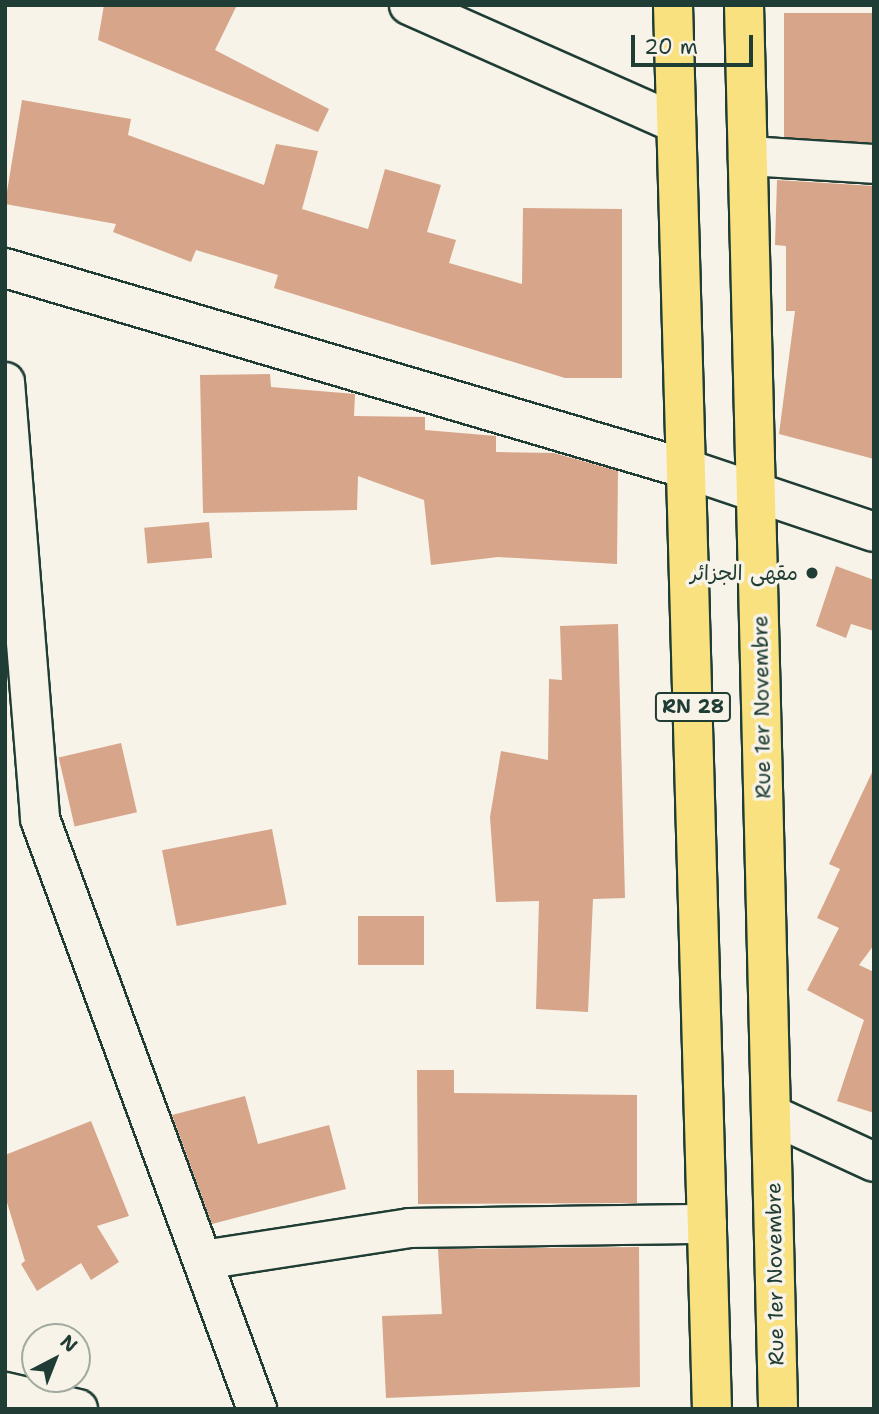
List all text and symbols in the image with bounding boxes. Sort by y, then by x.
scale bar [634,21,756,65]
text: 20 m [644,33,698,61]
place label: مقهى الجزائر [690,560,798,586]
marker: مقهى الجزائر [804,565,820,581]
street label: Rue 1er Novembre [748,615,776,799]
road number: RN 28 [654,692,732,722]
street label: Rue 1er Novembre [761,1182,789,1366]
north arrow [21,1323,91,1393]
text: N [55,1329,83,1358]

